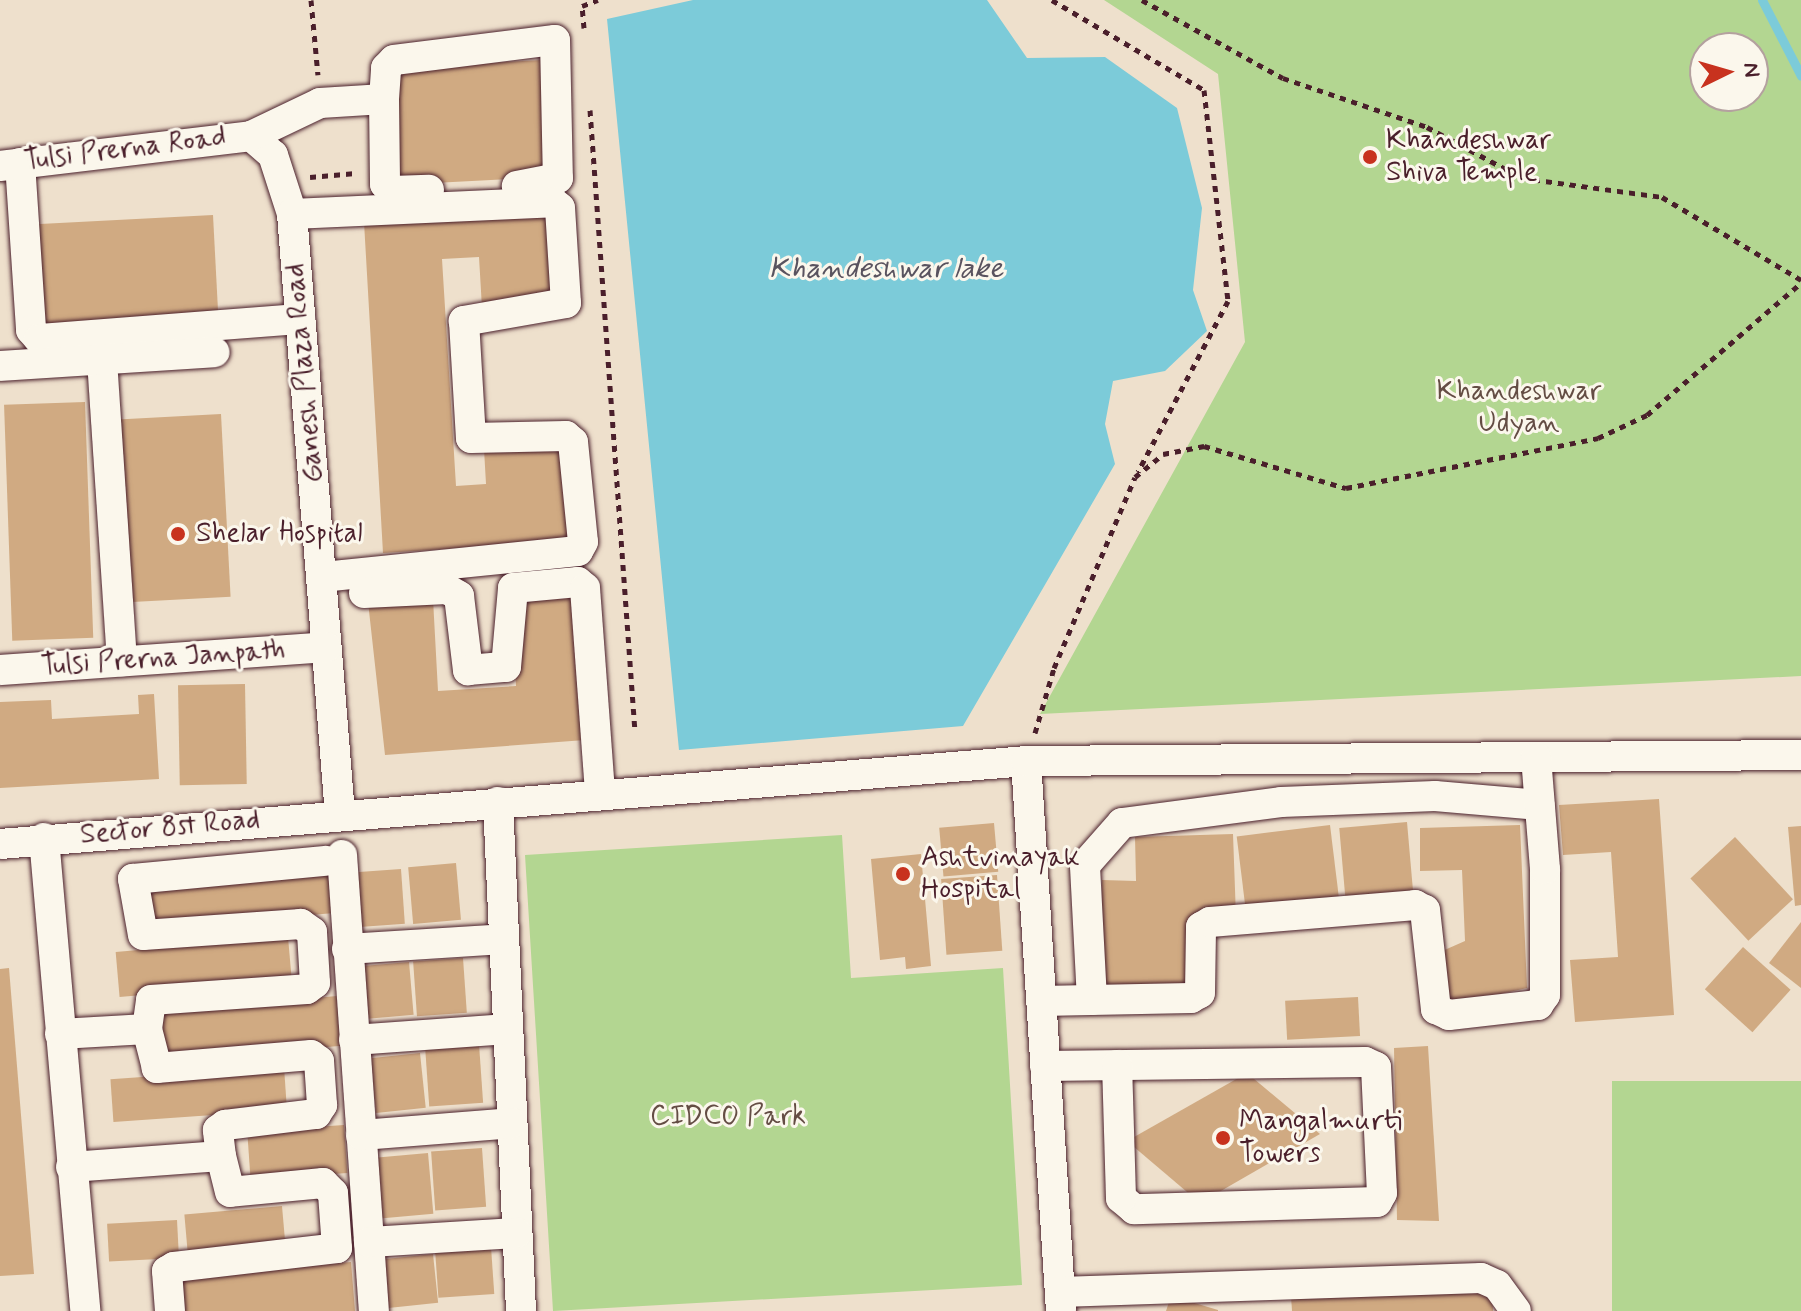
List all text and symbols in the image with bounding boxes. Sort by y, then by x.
north arrow [1689,32,1769,112]
text: N [1736,62,1766,79]
street label: Tulsi Prerna Road [23,121,227,179]
place label: Khandeshwar Shiva Temple [1386,124,1551,190]
marker: Khandeshwar Shiva Temple [1361,148,1379,166]
water label: Khandeshwar lake [767,251,1005,287]
street label: Ganesh Plaza Road [279,262,331,484]
park label: Khandeshwar Udyan [1437,375,1601,441]
place label: Shelar Hospital [196,517,378,551]
marker: Shelar Hospital [167,523,189,545]
street label: Tulsi Prerna Janpath [43,634,283,684]
street label: Sector 8st Road [79,803,261,853]
place label: Ashtvinayak Hospital [921,841,1080,907]
marker: Ashtvinayak Hospital [892,863,914,885]
park label: CIDCO Park [652,1100,804,1134]
place label: Mangalmurti Towers [1239,1105,1402,1171]
marker: Mangalmurti Towers [1214,1129,1232,1147]

